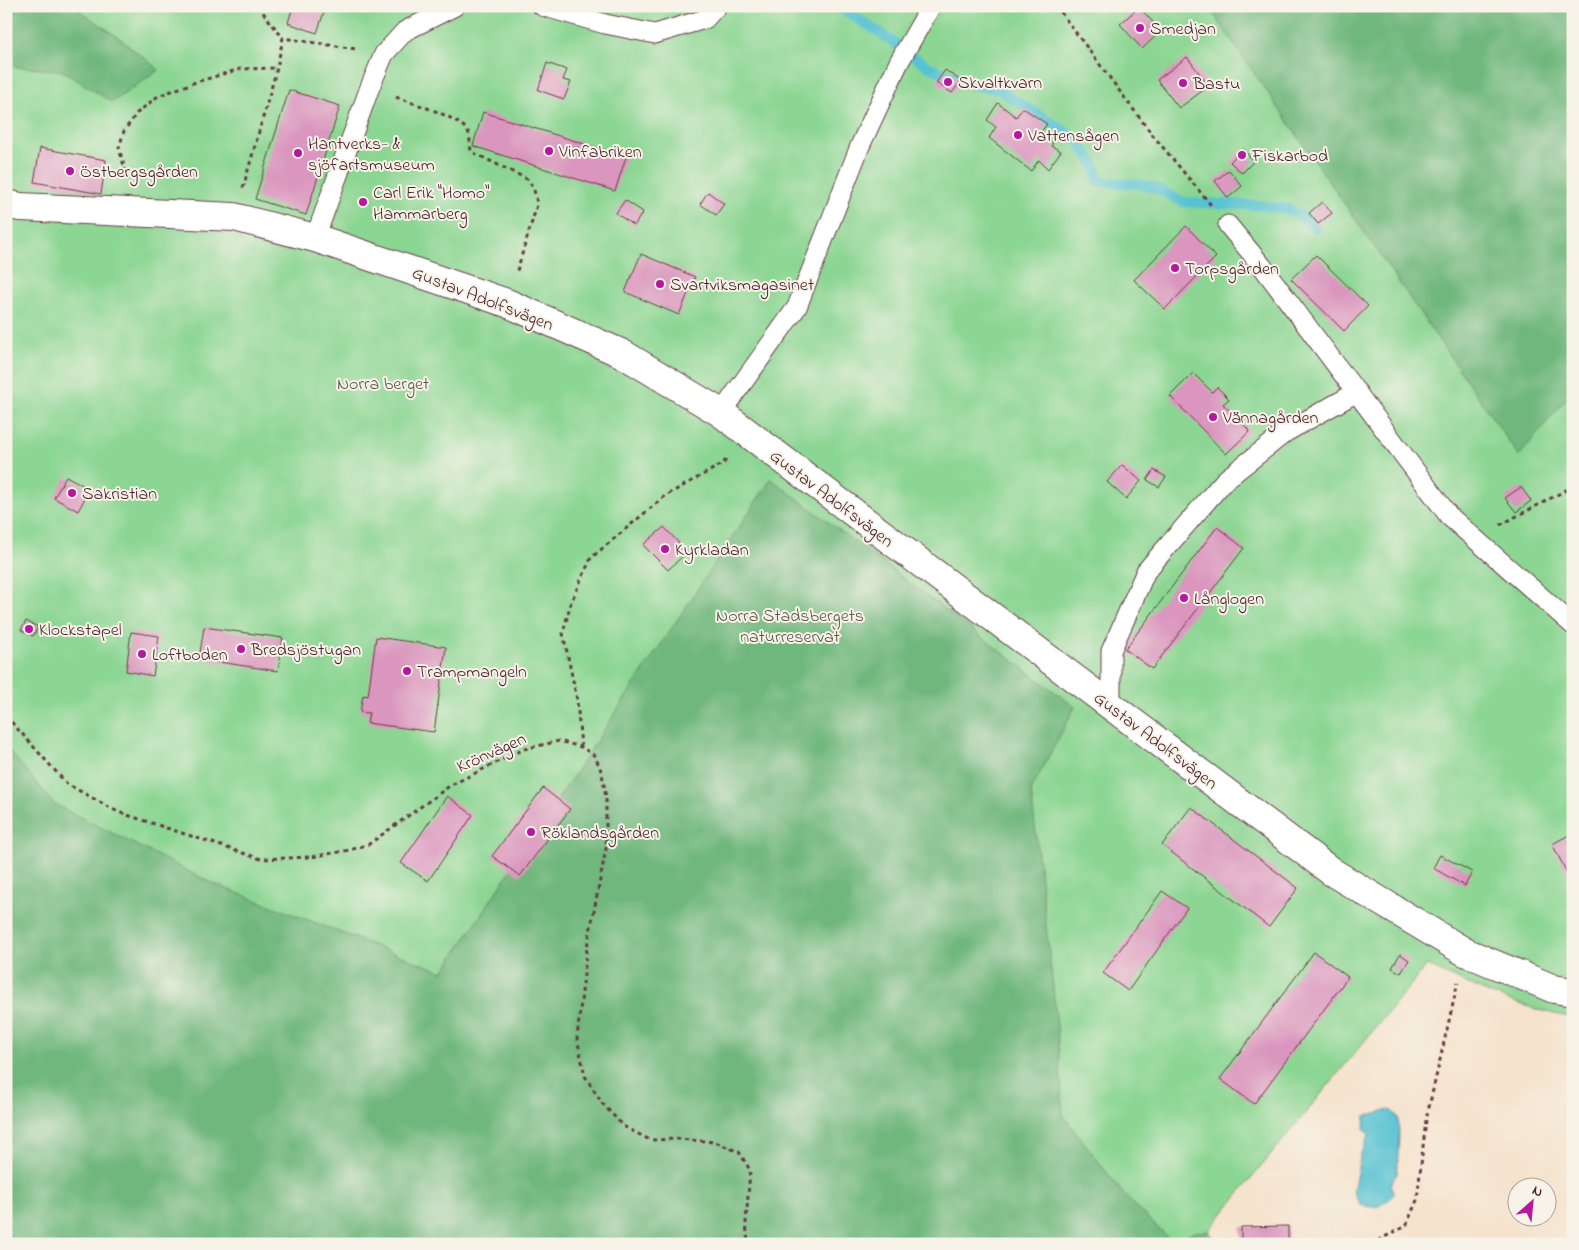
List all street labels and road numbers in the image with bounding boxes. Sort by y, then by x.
street label: Gustav Adolfsvägen [407,261,557,340]
street label: Gustav Adolfsvägen [763,444,898,556]
street label: Gustav Adolfsvägen [1087,686,1222,798]
street label: Krönvägen [453,727,531,782]

